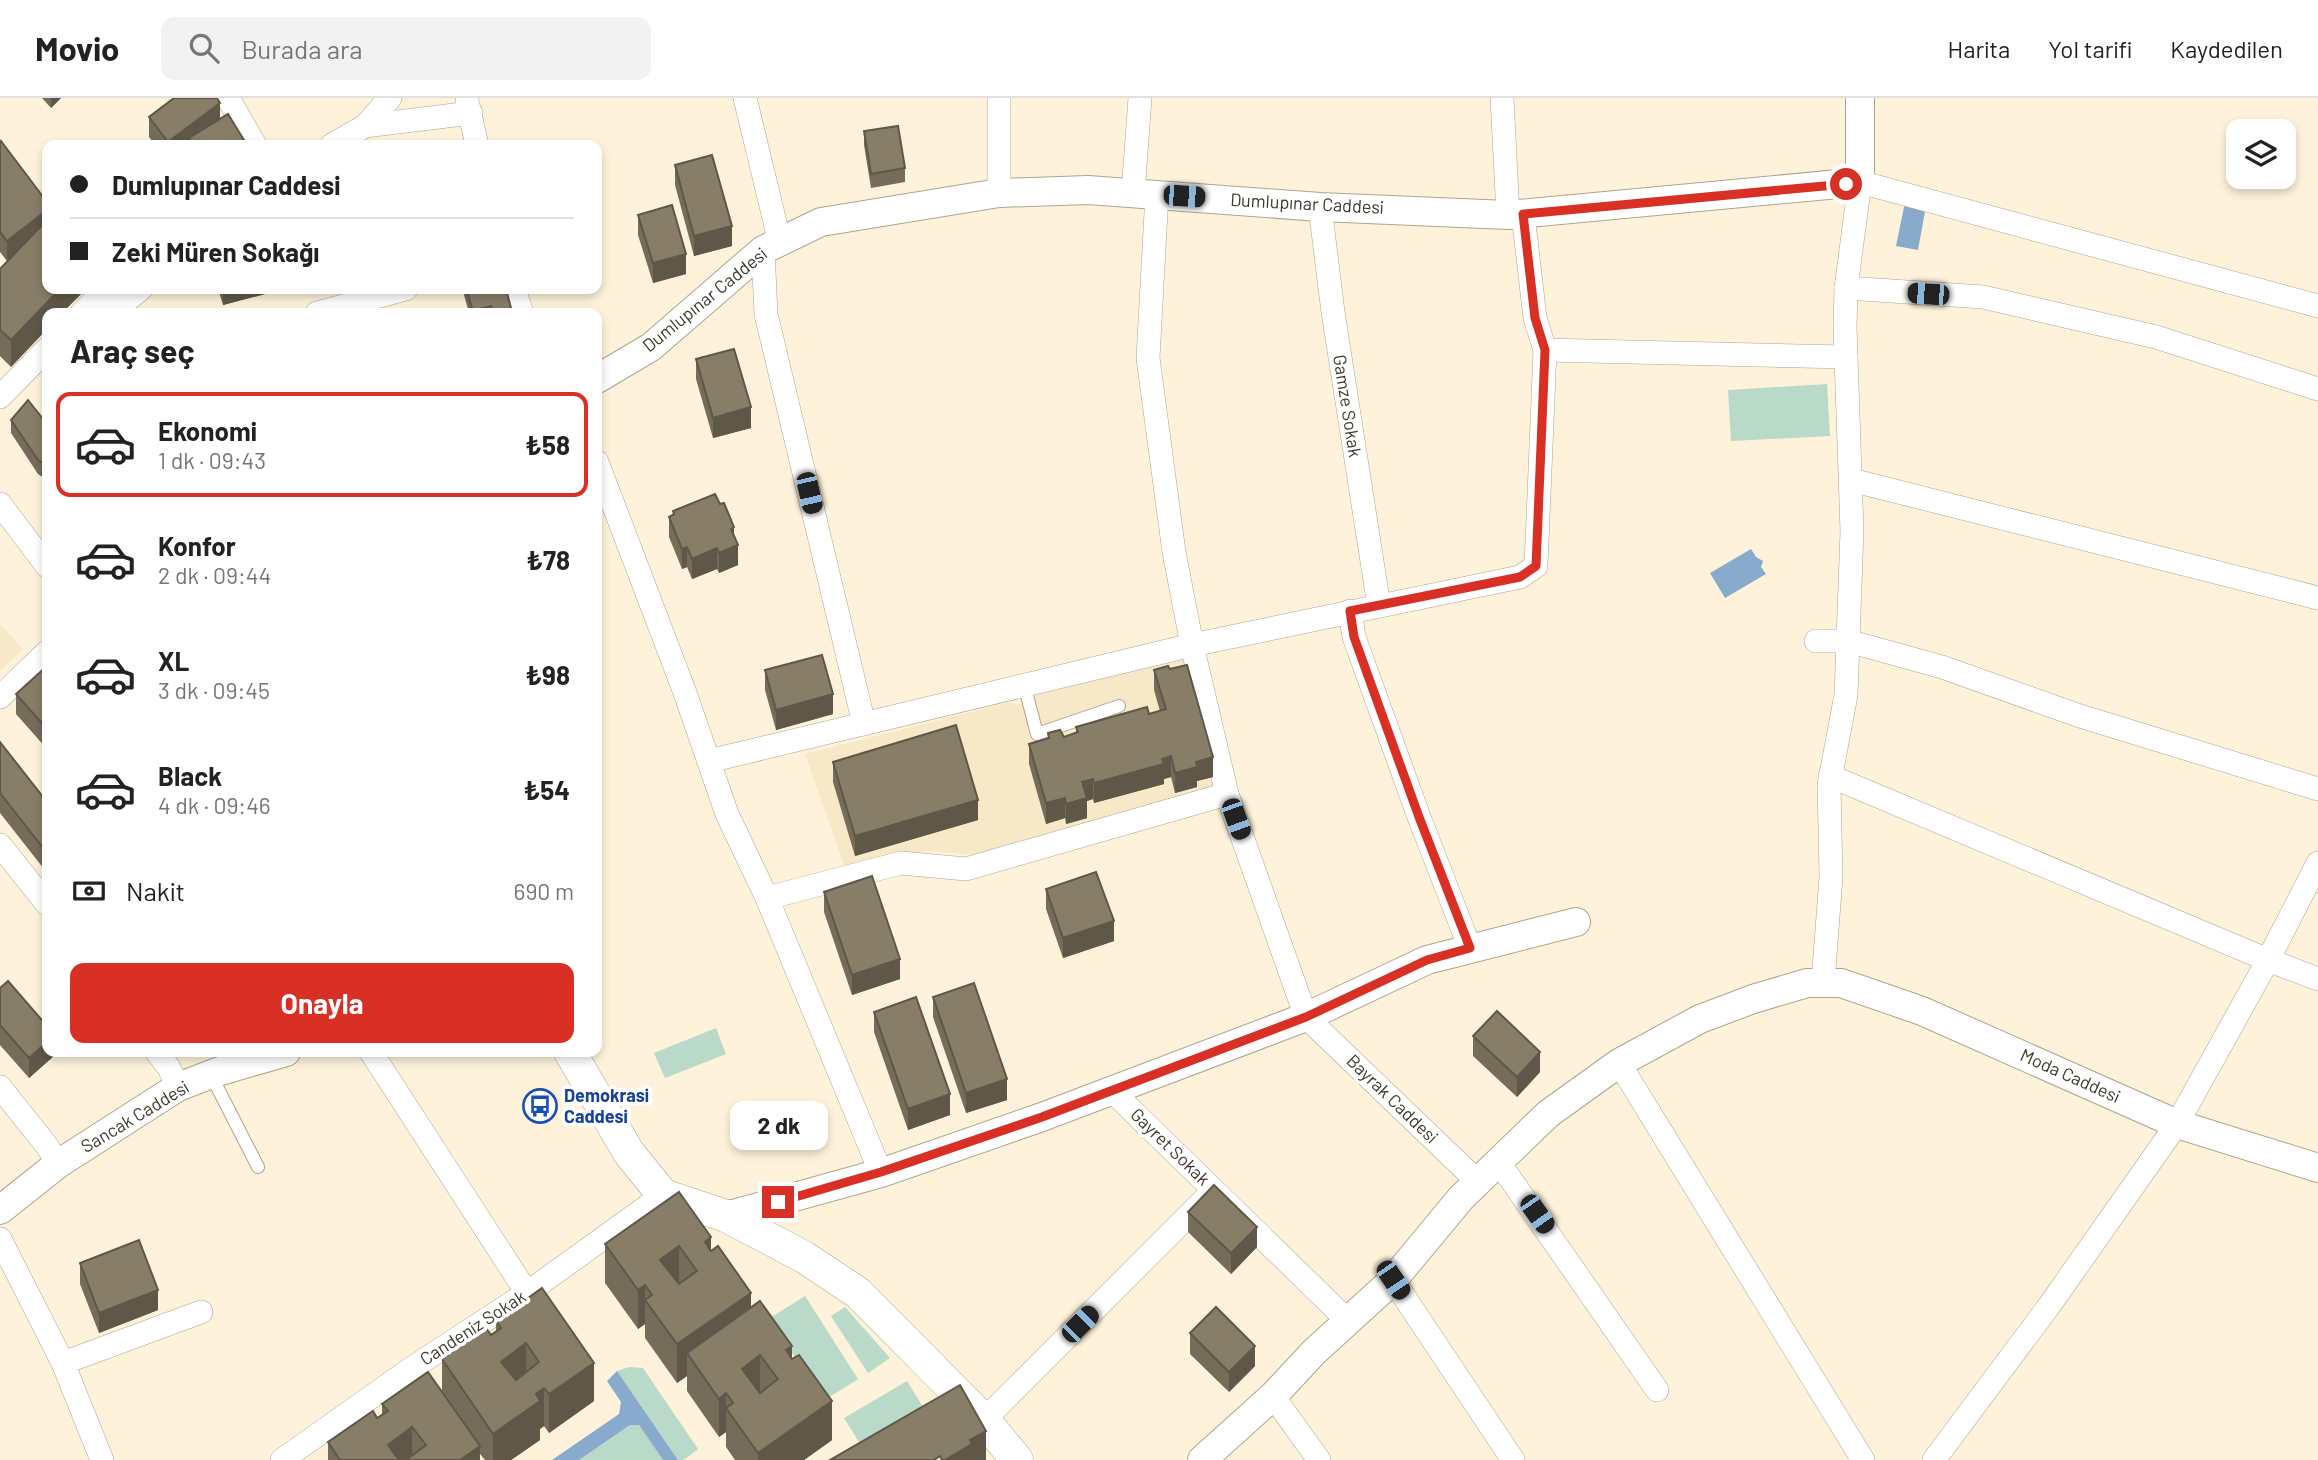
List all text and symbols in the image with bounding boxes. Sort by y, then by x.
search box [161,17,651,80]
text: Movio [35,28,119,68]
icon: search [185,29,223,67]
text: Burada ara [241,33,363,64]
text: Harita [1947,34,2010,63]
text: Yol tarifi [2048,34,2132,63]
text: Kaydedilen [2170,34,2283,63]
map controls [2226,119,2296,189]
button: layers [2226,119,2296,189]
route start [1830,168,1862,200]
text: Dumlupınar Caddesi [112,169,340,200]
car [1163,184,1206,208]
street label: Dumlupınar Caddesi [1230,188,1384,218]
text: Zeki Müren Sokağı [112,236,320,267]
street label: Dumlupınar Caddesi [638,242,771,356]
car [1907,282,1950,306]
text: Araç seç [70,331,195,369]
street label: Gamze Sokak [1329,353,1367,459]
icon: car [74,413,137,476]
text: Ekonomi [158,415,257,446]
text: ₺58 [525,429,570,460]
text: 1 dk · 09:43 [158,446,266,474]
car [795,470,824,516]
icon: car [74,528,137,591]
text: Konfor [158,530,236,561]
text: ₺78 [526,544,570,575]
text: 2 dk · 09:44 [158,561,271,589]
icon: car [74,643,137,706]
text: XL [158,645,189,676]
text: ₺98 [525,659,570,690]
text: 3 dk · 09:45 [158,676,270,704]
icon: car [74,758,137,821]
text: Black [158,760,222,791]
text: ₺54 [523,774,570,805]
text: 4 dk · 09:46 [158,791,271,819]
car [1219,796,1254,842]
icon: cash [70,872,108,910]
text: Nakit [126,875,185,906]
text: 690 m [514,877,574,905]
button: Onayla [70,963,574,1043]
street label: Moda Caddesi [2017,1043,2124,1107]
street label: Bayrak Caddesi [1342,1049,1443,1147]
street label: Sancak Caddesi [77,1075,192,1157]
place label: Demokrasi Caddesi [564,1084,649,1127]
bus stop icon: Demokrasi Caddesi [521,1087,559,1125]
callout: 2 dk [729,1100,827,1150]
street label: Gayret Sokak [1126,1103,1215,1190]
text: 2 dk [758,1111,800,1139]
route end [762,1186,794,1218]
car [1517,1191,1558,1237]
car [1373,1257,1414,1303]
street label: Candeniz Sokak [416,1285,529,1369]
car [1058,1302,1103,1346]

